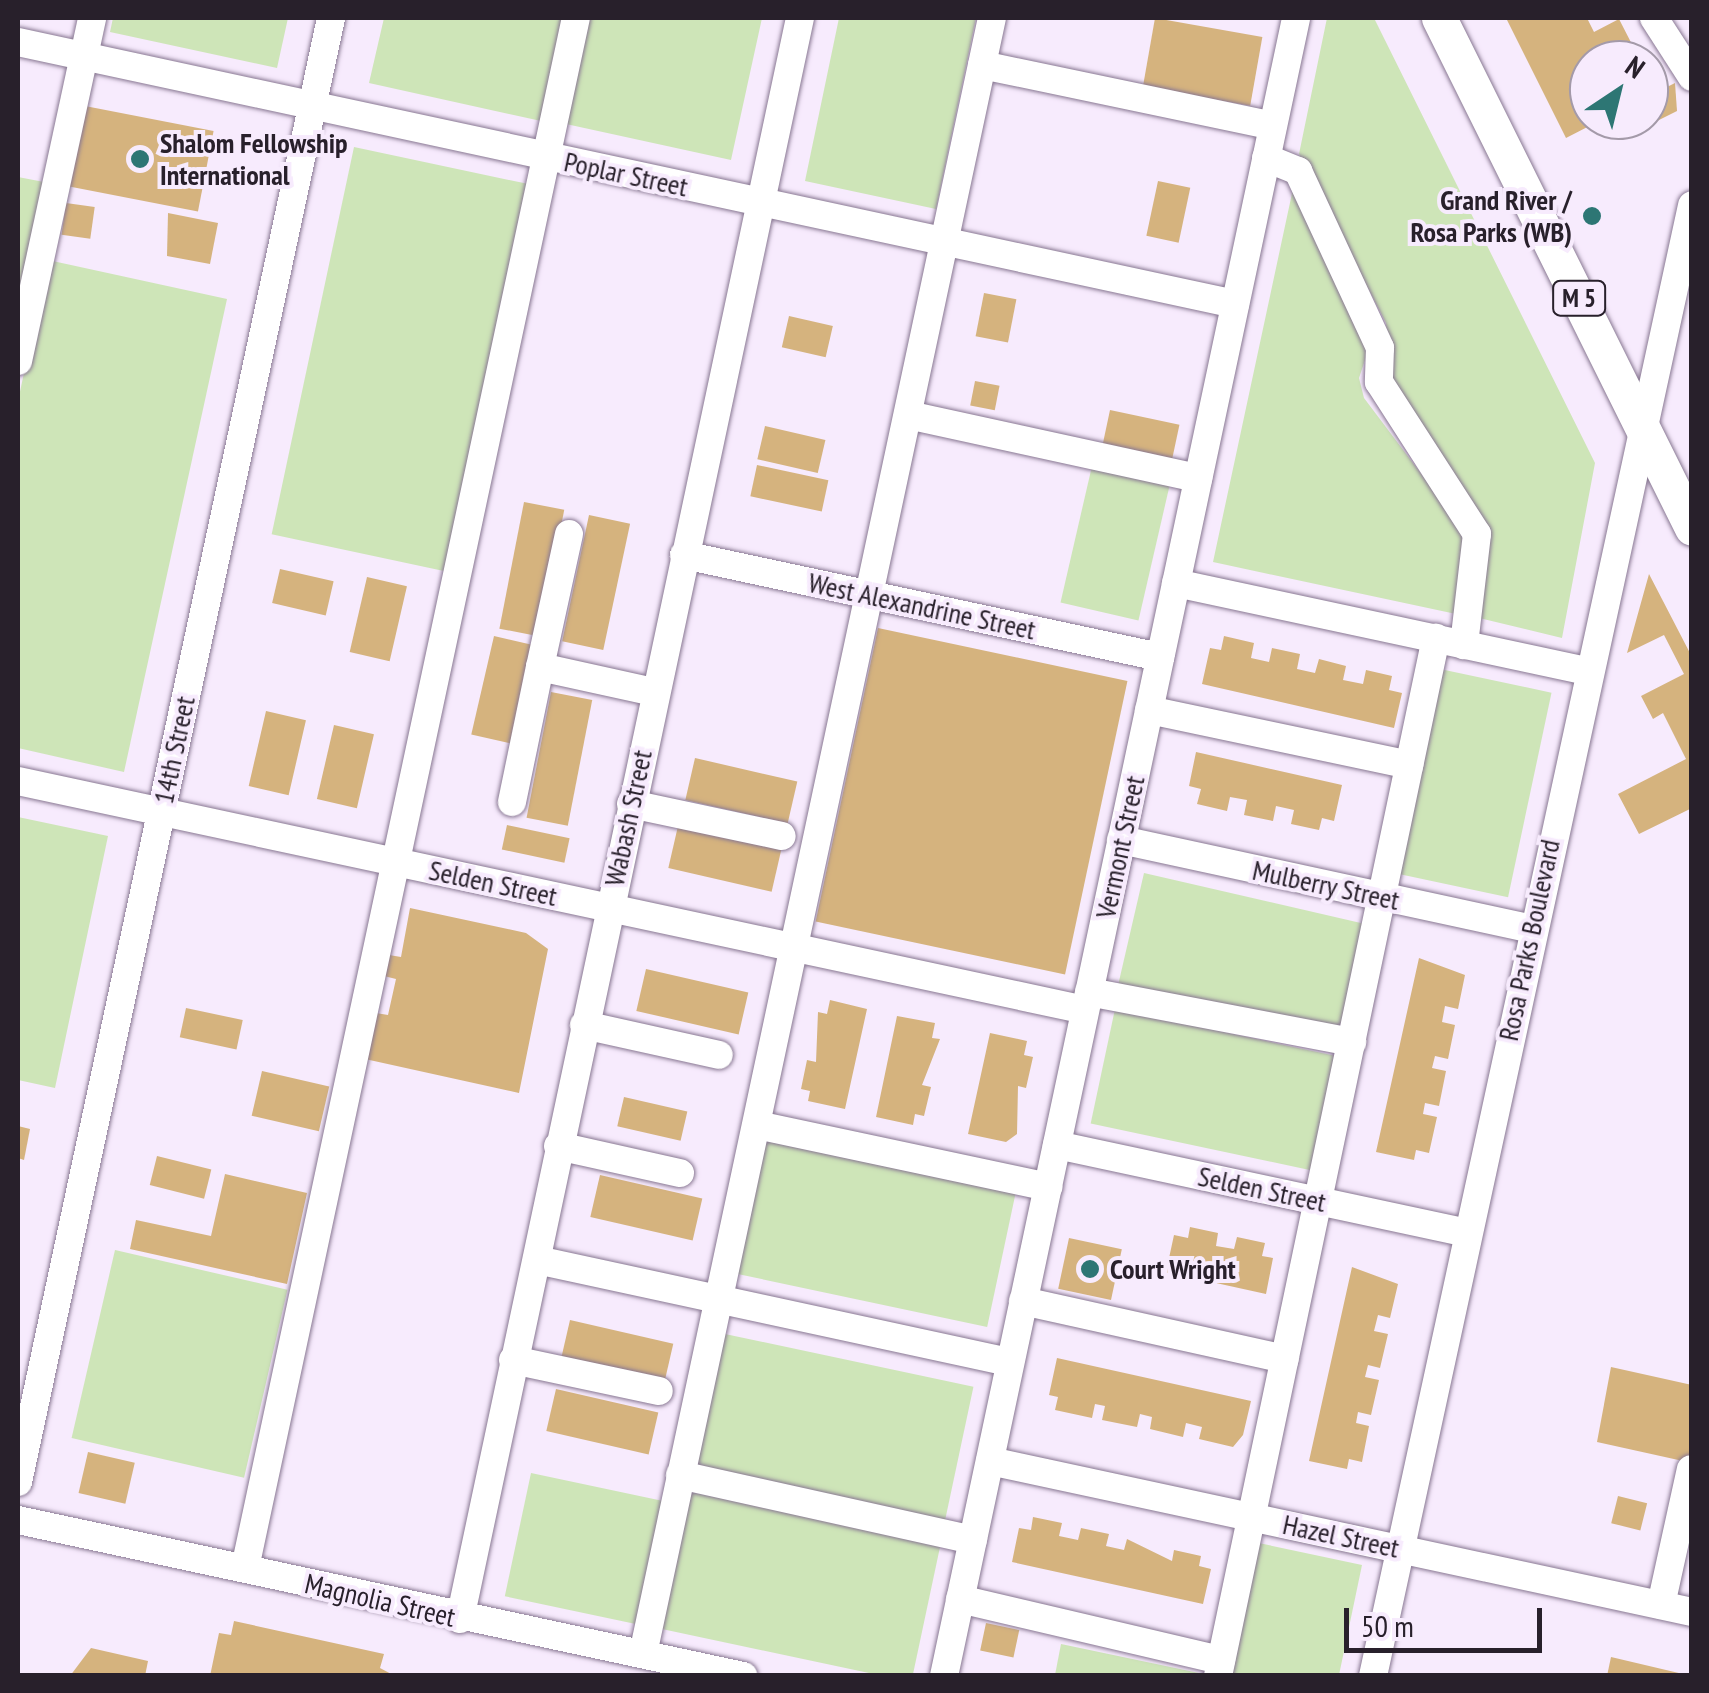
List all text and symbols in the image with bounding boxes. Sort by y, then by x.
north arrow [1569,40,1669,140]
text: N [1619,47,1652,86]
place label: Shalom Fellowship International [160,126,347,192]
street label: Poplar Street [561,145,691,203]
marker: Shalom Fellowship International [129,148,151,170]
place label: Grand River / Rosa Parks (WB) [1411,183,1572,249]
marker: Grand River / Rosa Parks (WB) [1581,205,1603,227]
road number: M 5 [1552,278,1606,318]
street label: West Alexandrine Street [805,565,1039,647]
street label: 14th Street [146,693,202,807]
street label: Wabash Street [597,747,659,889]
street label: Vermont Street [1088,773,1152,921]
street label: Rosa Parks Boulevard [1491,836,1567,1044]
street label: Selden Street [426,853,560,913]
street label: Mulberry Street [1249,853,1403,917]
street label: Selden Street [1195,1159,1329,1219]
place label: Court Wright [1110,1252,1236,1286]
marker: Court Wright [1079,1258,1101,1280]
street label: Hazel Street [1280,1507,1402,1565]
street label: Magnolia Street [302,1566,458,1634]
scale bar [1349,1588,1546,1650]
text: 50 m [1361,1606,1414,1645]

